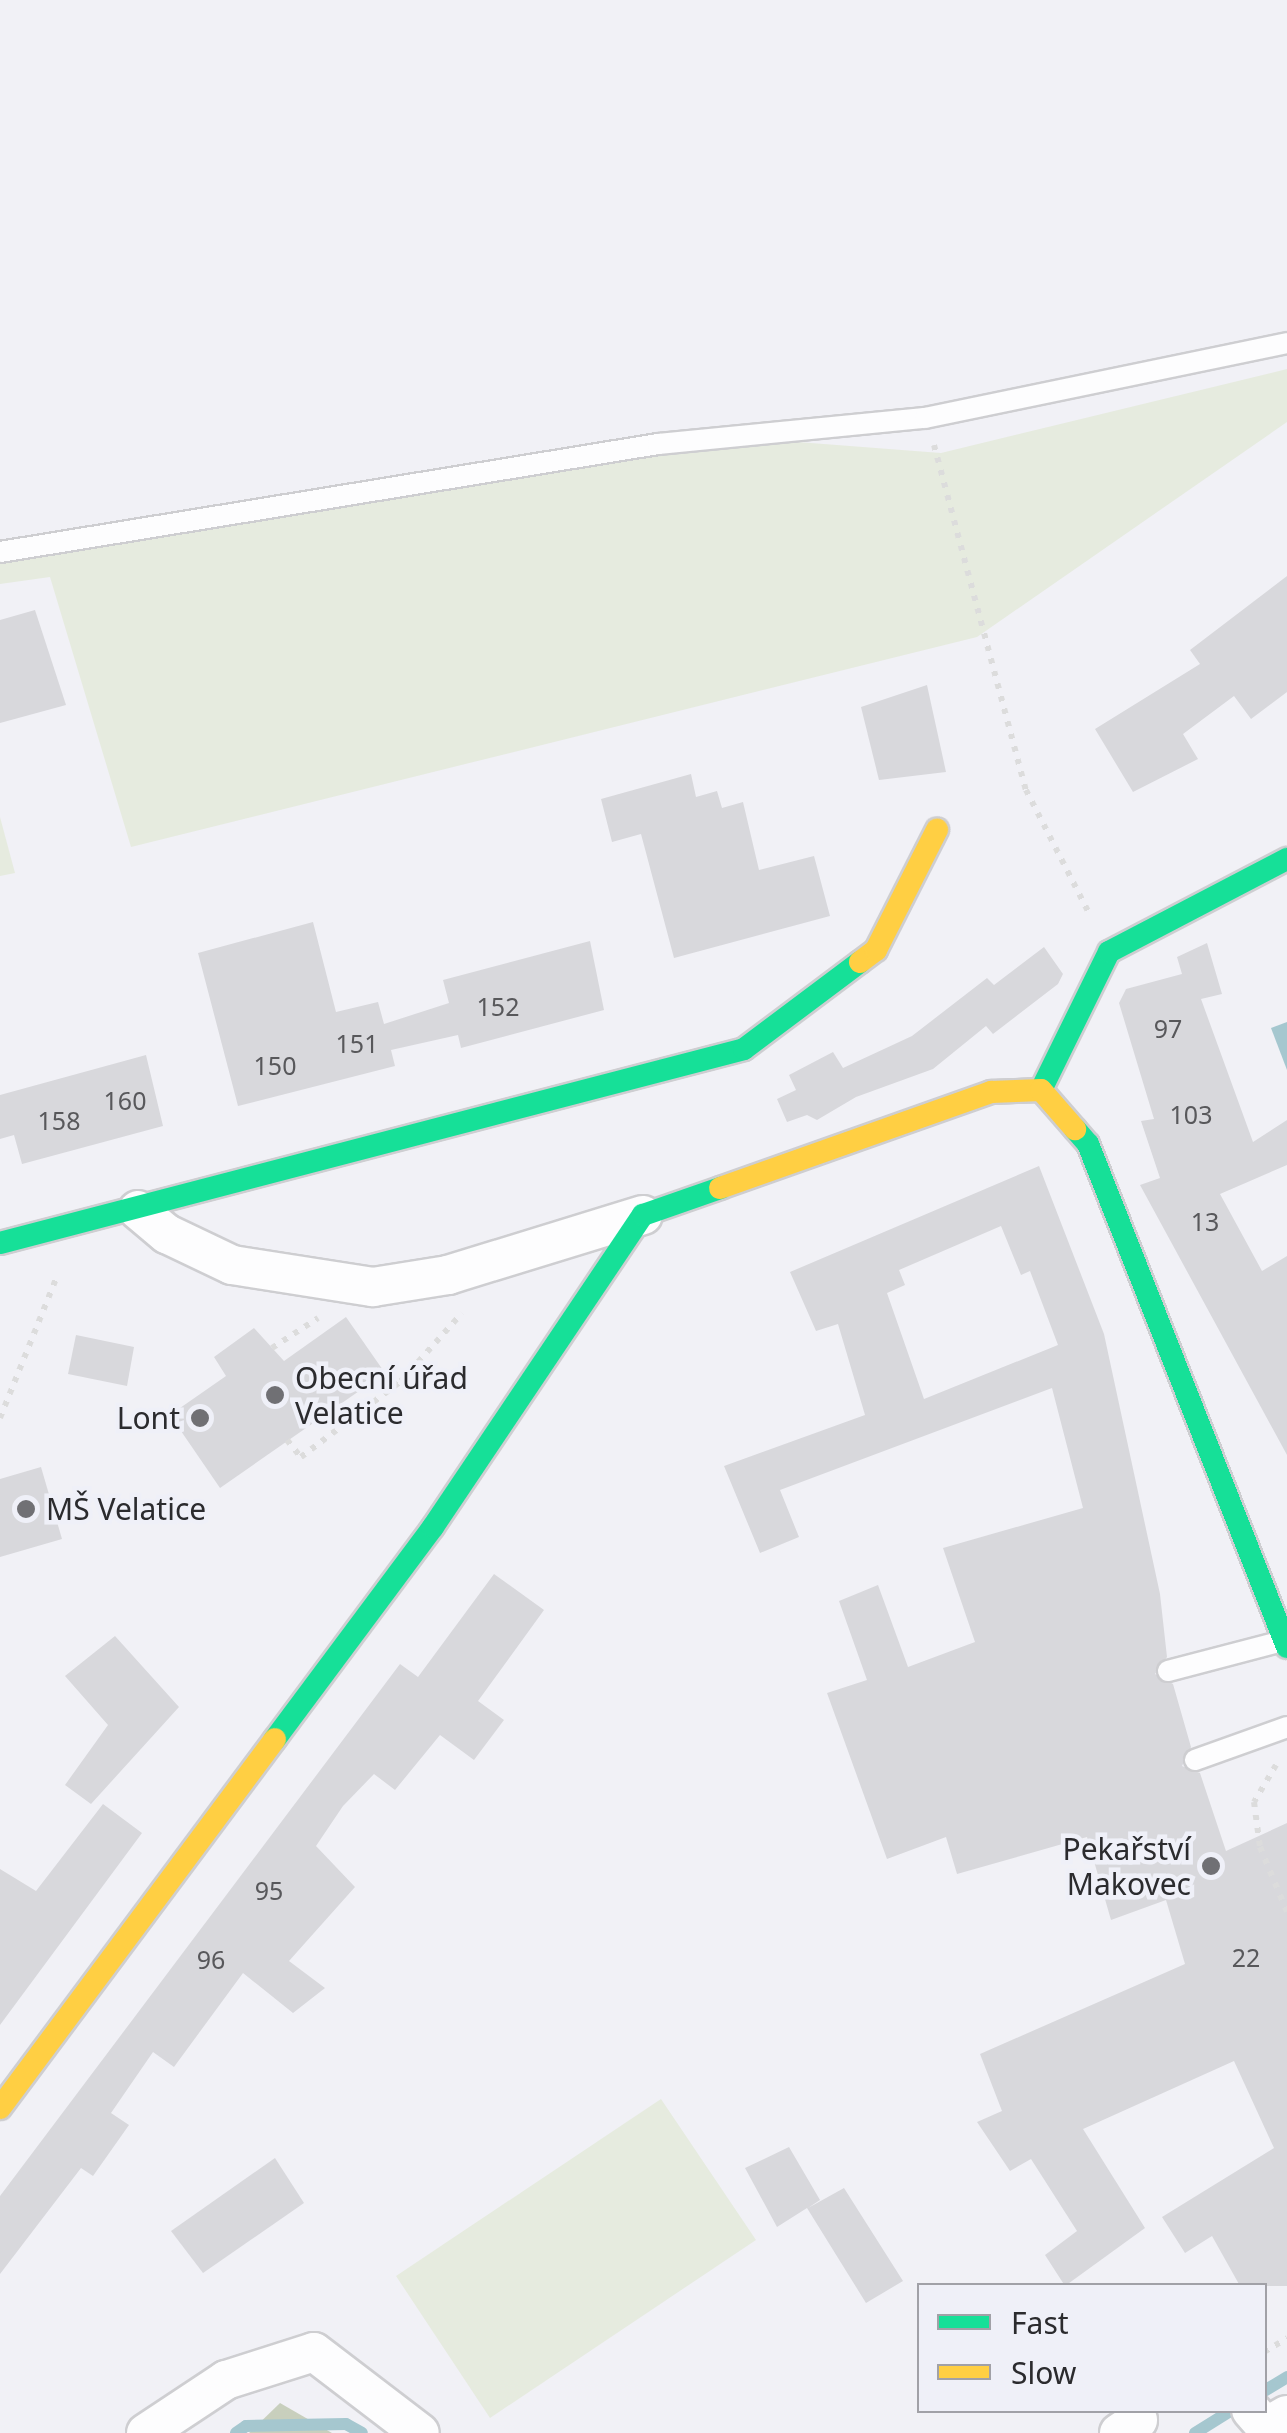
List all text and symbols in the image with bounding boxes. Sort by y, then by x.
house number: 152 [477,991,519,1021]
house number: 97 [1154,1013,1182,1043]
house number: 151 [336,1028,378,1058]
house number: 150 [254,1050,296,1080]
house number: 160 [104,1085,146,1115]
house number: 103 [1170,1099,1212,1129]
house number: 158 [38,1105,80,1135]
house number: 13 [1191,1206,1219,1236]
place label: Obecní úřad Velatice [295,1360,468,1430]
marker: Obecní úřad Velatice [264,1384,286,1406]
place label: Lont [117,1400,180,1436]
marker: Lont [189,1407,211,1429]
place label: MŠ Velatice [46,1491,206,1527]
marker: MŠ Velatice [15,1498,37,1520]
place label: Pekařství Makovec [1063,1831,1191,1902]
marker: Pekařství Makovec [1200,1855,1222,1877]
house number: 95 [255,1875,283,1905]
house number: 22 [1232,1942,1260,1972]
house number: 96 [197,1944,225,1974]
legend [917,2283,1267,2413]
text: Fast [1011,2302,1069,2343]
text: Slow [1011,2352,1076,2393]

